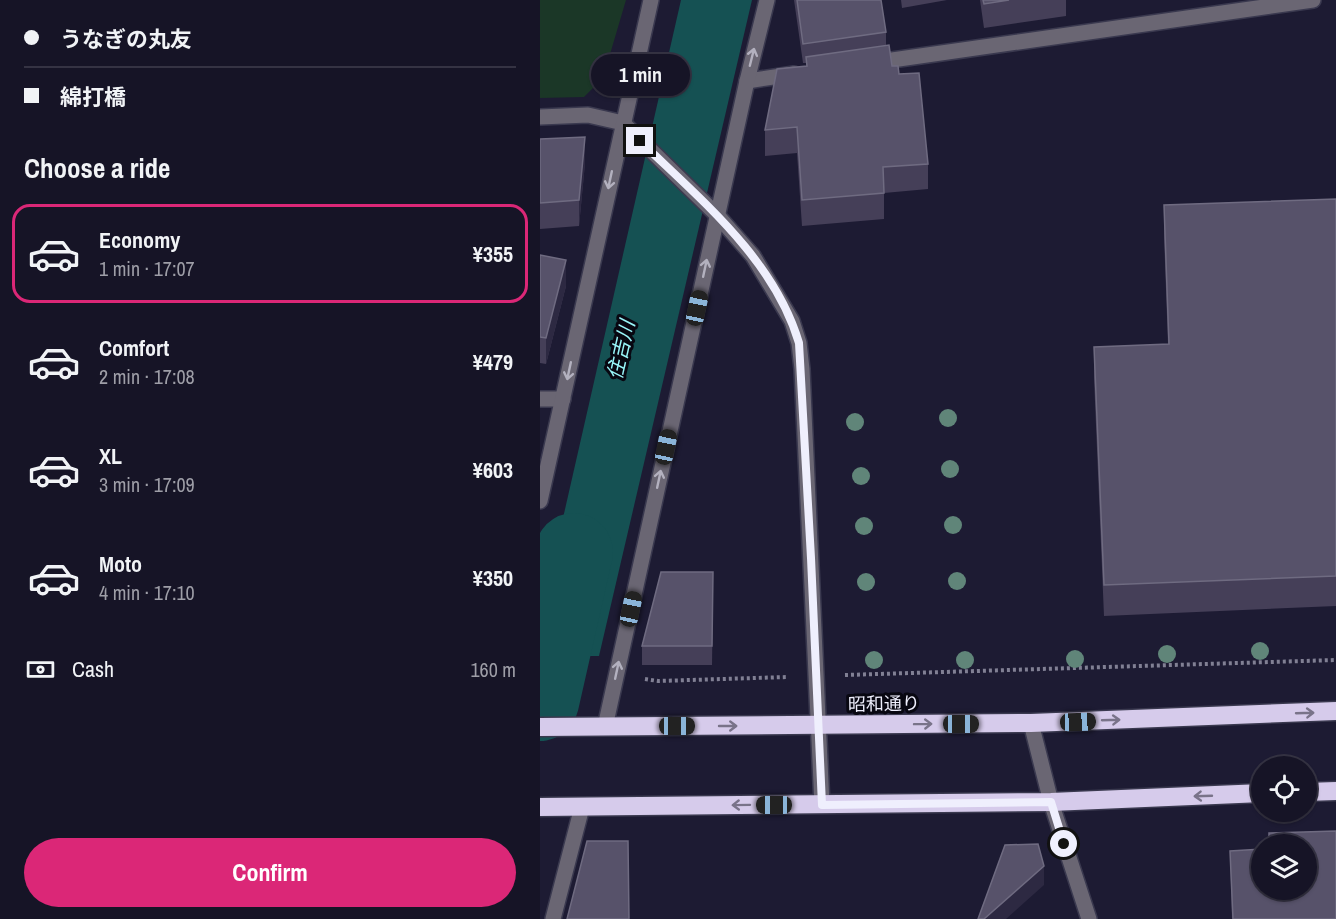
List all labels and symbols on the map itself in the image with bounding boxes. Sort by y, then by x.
one-way arrow [747,48,759,67]
callout: 1 min [591,54,690,96]
route end [626,127,653,154]
one-way arrow [604,171,616,190]
one-way arrow [700,259,712,278]
car [684,289,710,327]
water label: 住吉川 [601,316,641,382]
one-way arrow [563,361,574,380]
car [653,428,679,466]
one-way arrow [654,470,665,489]
car [618,590,644,628]
one-way arrow [612,660,624,679]
street label: 昭和通り [848,690,920,717]
one-way arrow [1295,707,1315,718]
car [1060,712,1096,732]
car [943,715,979,733]
one-way arrow [1100,715,1120,726]
car [659,717,695,735]
one-way arrow [912,719,932,730]
one-way arrow [717,720,737,732]
one-way arrow [1194,790,1214,801]
car [756,796,792,814]
one-way arrow [731,799,751,811]
route start [1050,830,1077,857]

